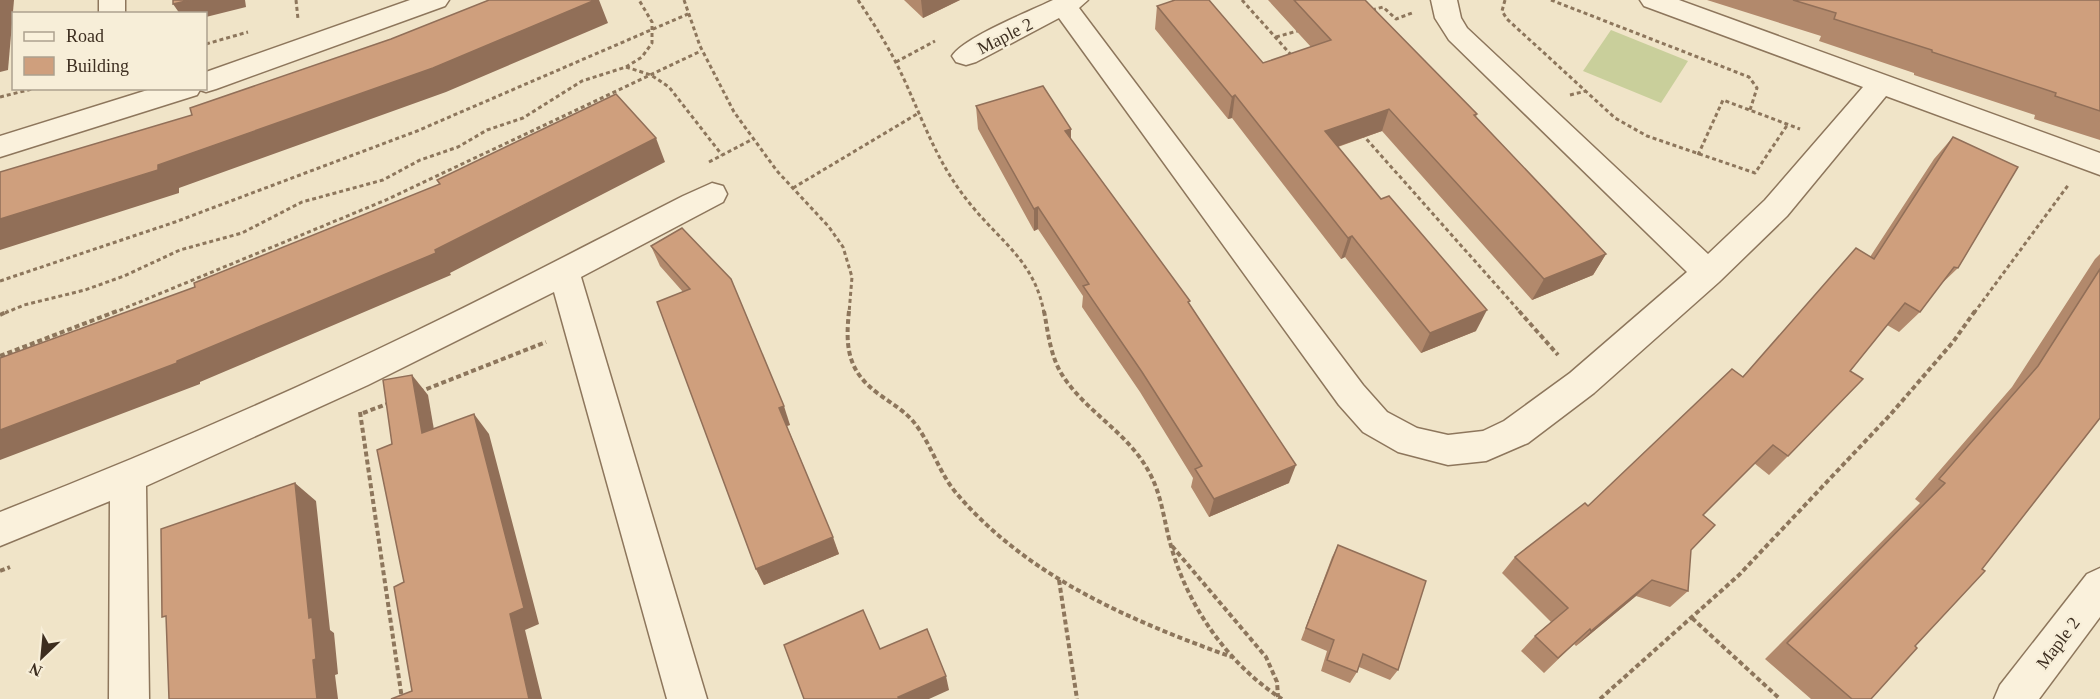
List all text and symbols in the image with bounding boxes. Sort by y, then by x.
legend [12,12,207,90]
street label: Maple 2 [974,14,1036,58]
text: Road [66,26,104,46]
text: Building [66,56,129,76]
street label: Maple 2 [2032,613,2084,673]
north arrow [12,627,72,687]
text: N [26,660,45,680]

